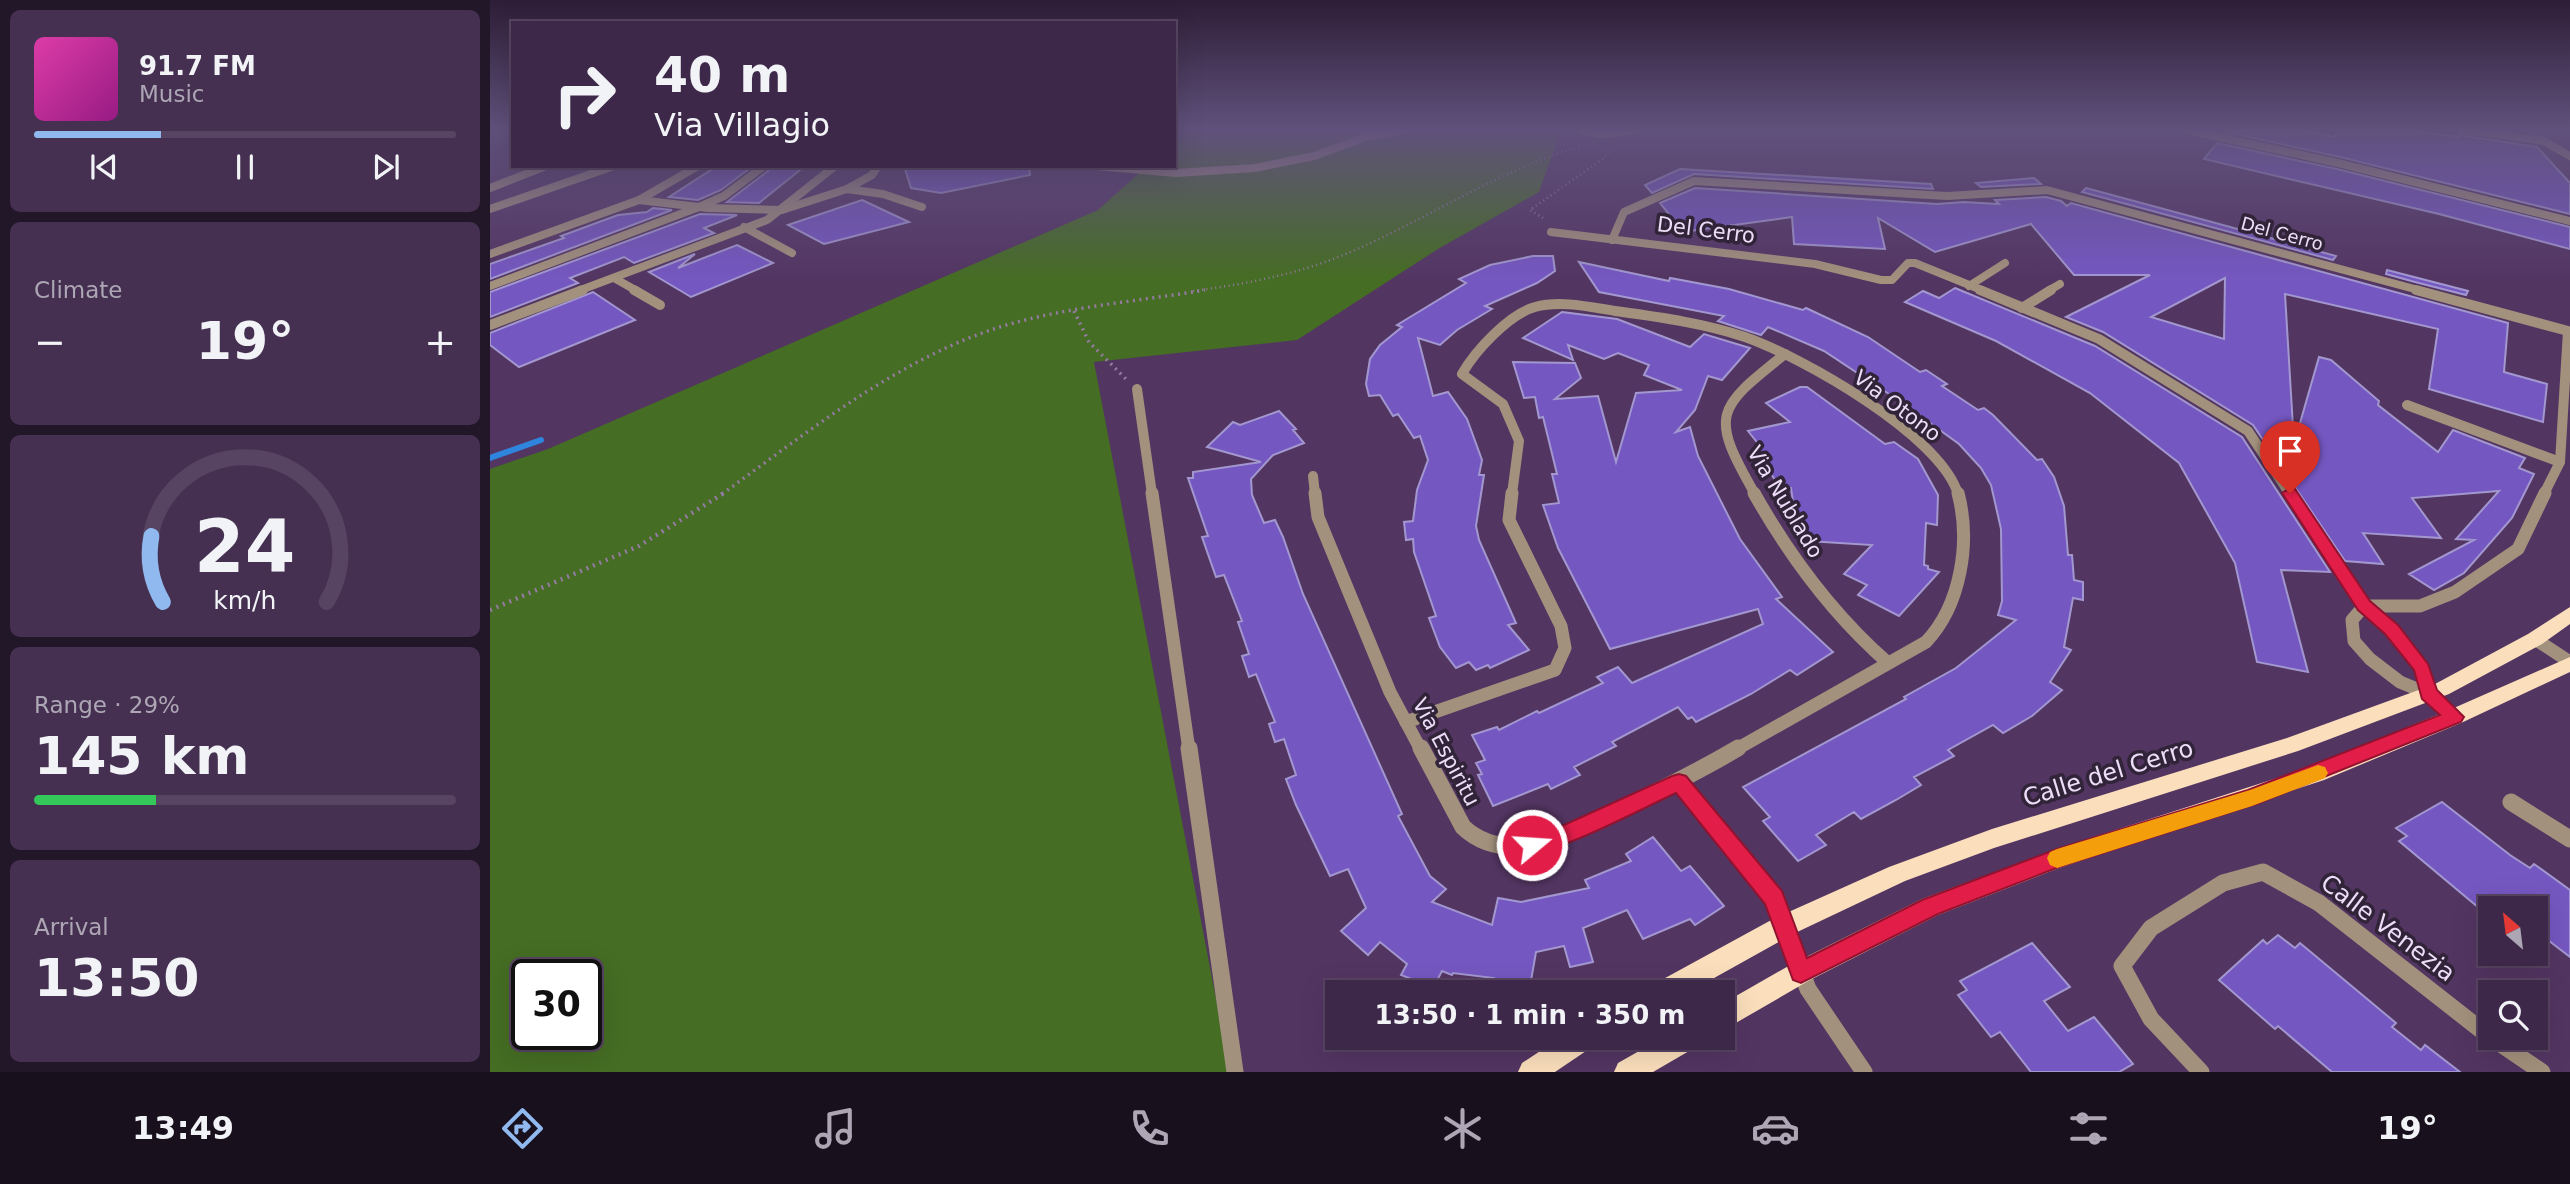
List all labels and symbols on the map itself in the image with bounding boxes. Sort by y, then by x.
street label: Del Cerro [1656,212,1756,248]
street label: Del Cerro [2239,212,2326,255]
street label: Via Otono [1849,365,1945,447]
pin [2260,421,2320,493]
street label: Via Nublado [1742,442,1828,562]
street label: Via Espiritu [1408,694,1484,810]
street label: Calle del Cerro [2020,734,2196,812]
position arrow [1495,808,1569,882]
street label: Calle Venezia [2315,869,2461,987]
north arrow [2478,896,2548,966]
speed limit sign: 30 [511,959,602,1050]

